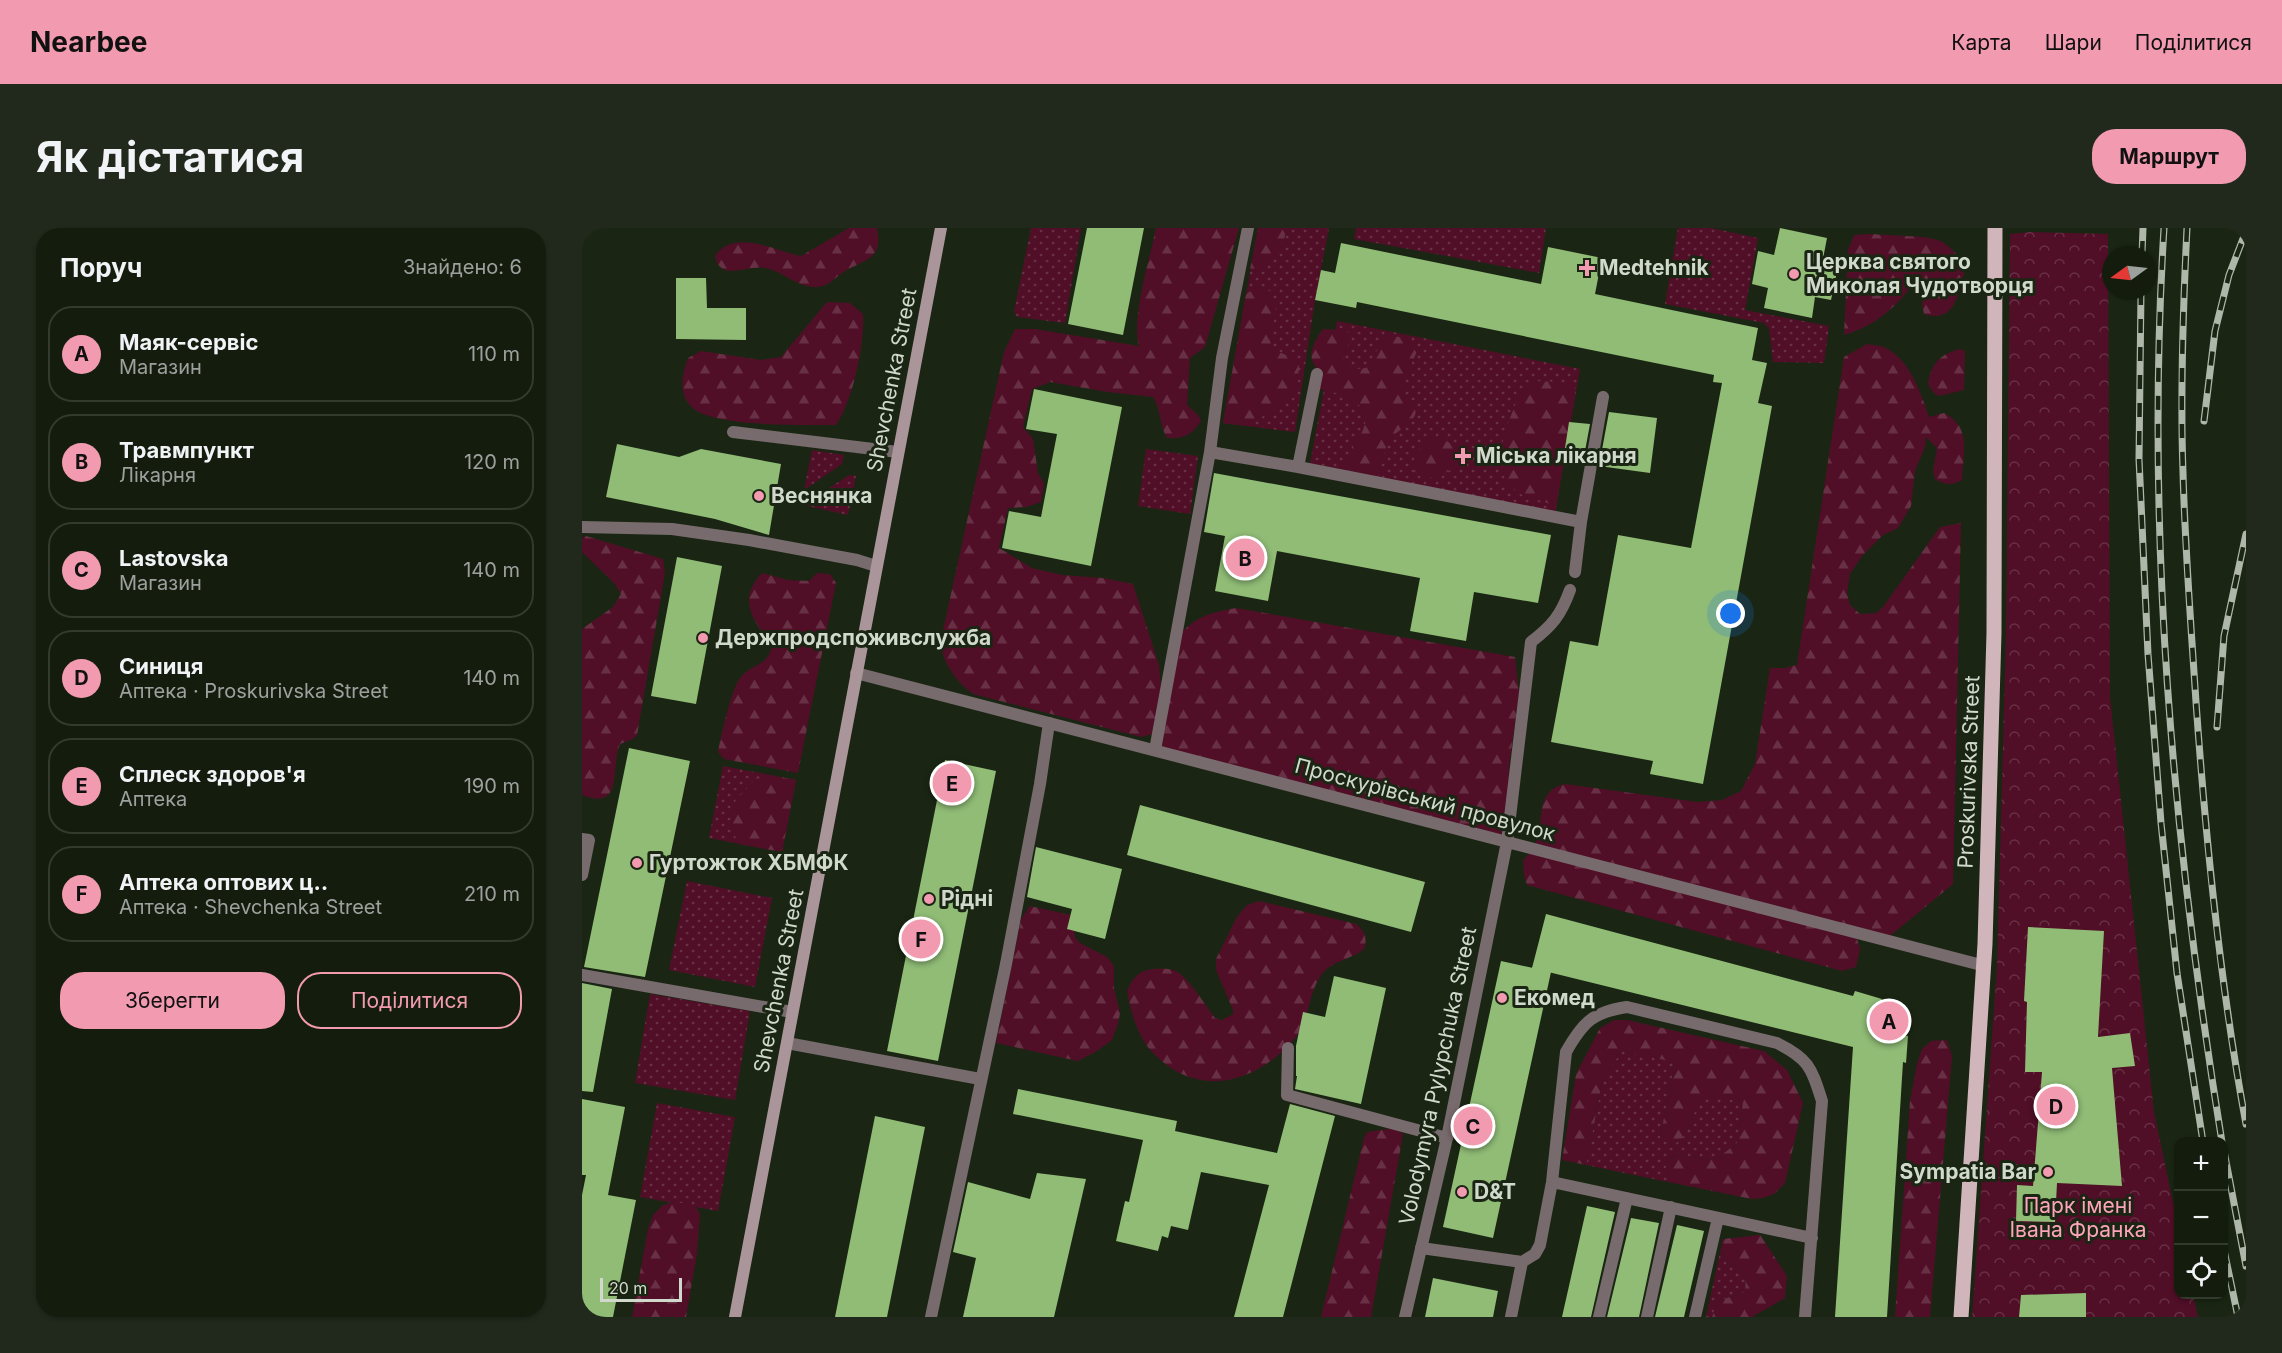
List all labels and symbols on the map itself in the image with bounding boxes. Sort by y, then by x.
north arrow [2102,246,2156,300]
place label: Церква святого Миколая Чудотворця [1806,249,2034,298]
place label: Medtehnik [1599,255,1709,280]
marker: Medtehnik [1580,261,1594,275]
marker: Церква святого Миколая Чудотворця [1787,267,1801,281]
street label: Shevchenka Street [861,286,922,474]
place label: Міська лікарня [1476,443,1637,468]
marker: Міська лікарня [1454,447,1472,465]
place label: Веснянка [771,483,872,508]
marker: Веснянка [752,489,766,503]
pin: B [1226,536,1264,580]
your location [1716,599,1745,628]
place label: Держпродспоживслужба [715,625,991,650]
marker: Держпродспоживслужба [696,631,710,645]
street label: Proskurivska Street [1953,675,1984,869]
street label: Проскурівський провулок [1292,753,1559,846]
pin: E [932,760,971,806]
place label: Гуртожток ХБМФК [649,850,849,875]
marker: Гуртожток ХБМФК [630,856,644,870]
place label: Рідні [941,886,993,911]
street label: Shevchenka Street [748,887,809,1075]
marker: Рідні [922,892,936,906]
pin: F [902,916,940,962]
street label: Volodymyra Pylypchuka Street [1394,924,1481,1227]
place label: Екомед [1514,985,1595,1010]
marker: Екомед [1495,991,1509,1005]
pin: A [1870,998,1908,1044]
pin: D [2036,1084,2076,1128]
pin: C [1454,1104,1492,1148]
place label: Sympatia Bar [1900,1159,2036,1184]
marker: Sympatia Bar [2041,1165,2055,1179]
place label: D&T [1474,1179,1516,1204]
marker: D&T [1455,1185,1469,1199]
park label: Парк імені Івана Франка [2009,1193,2147,1242]
scale bar [600,1275,682,1302]

